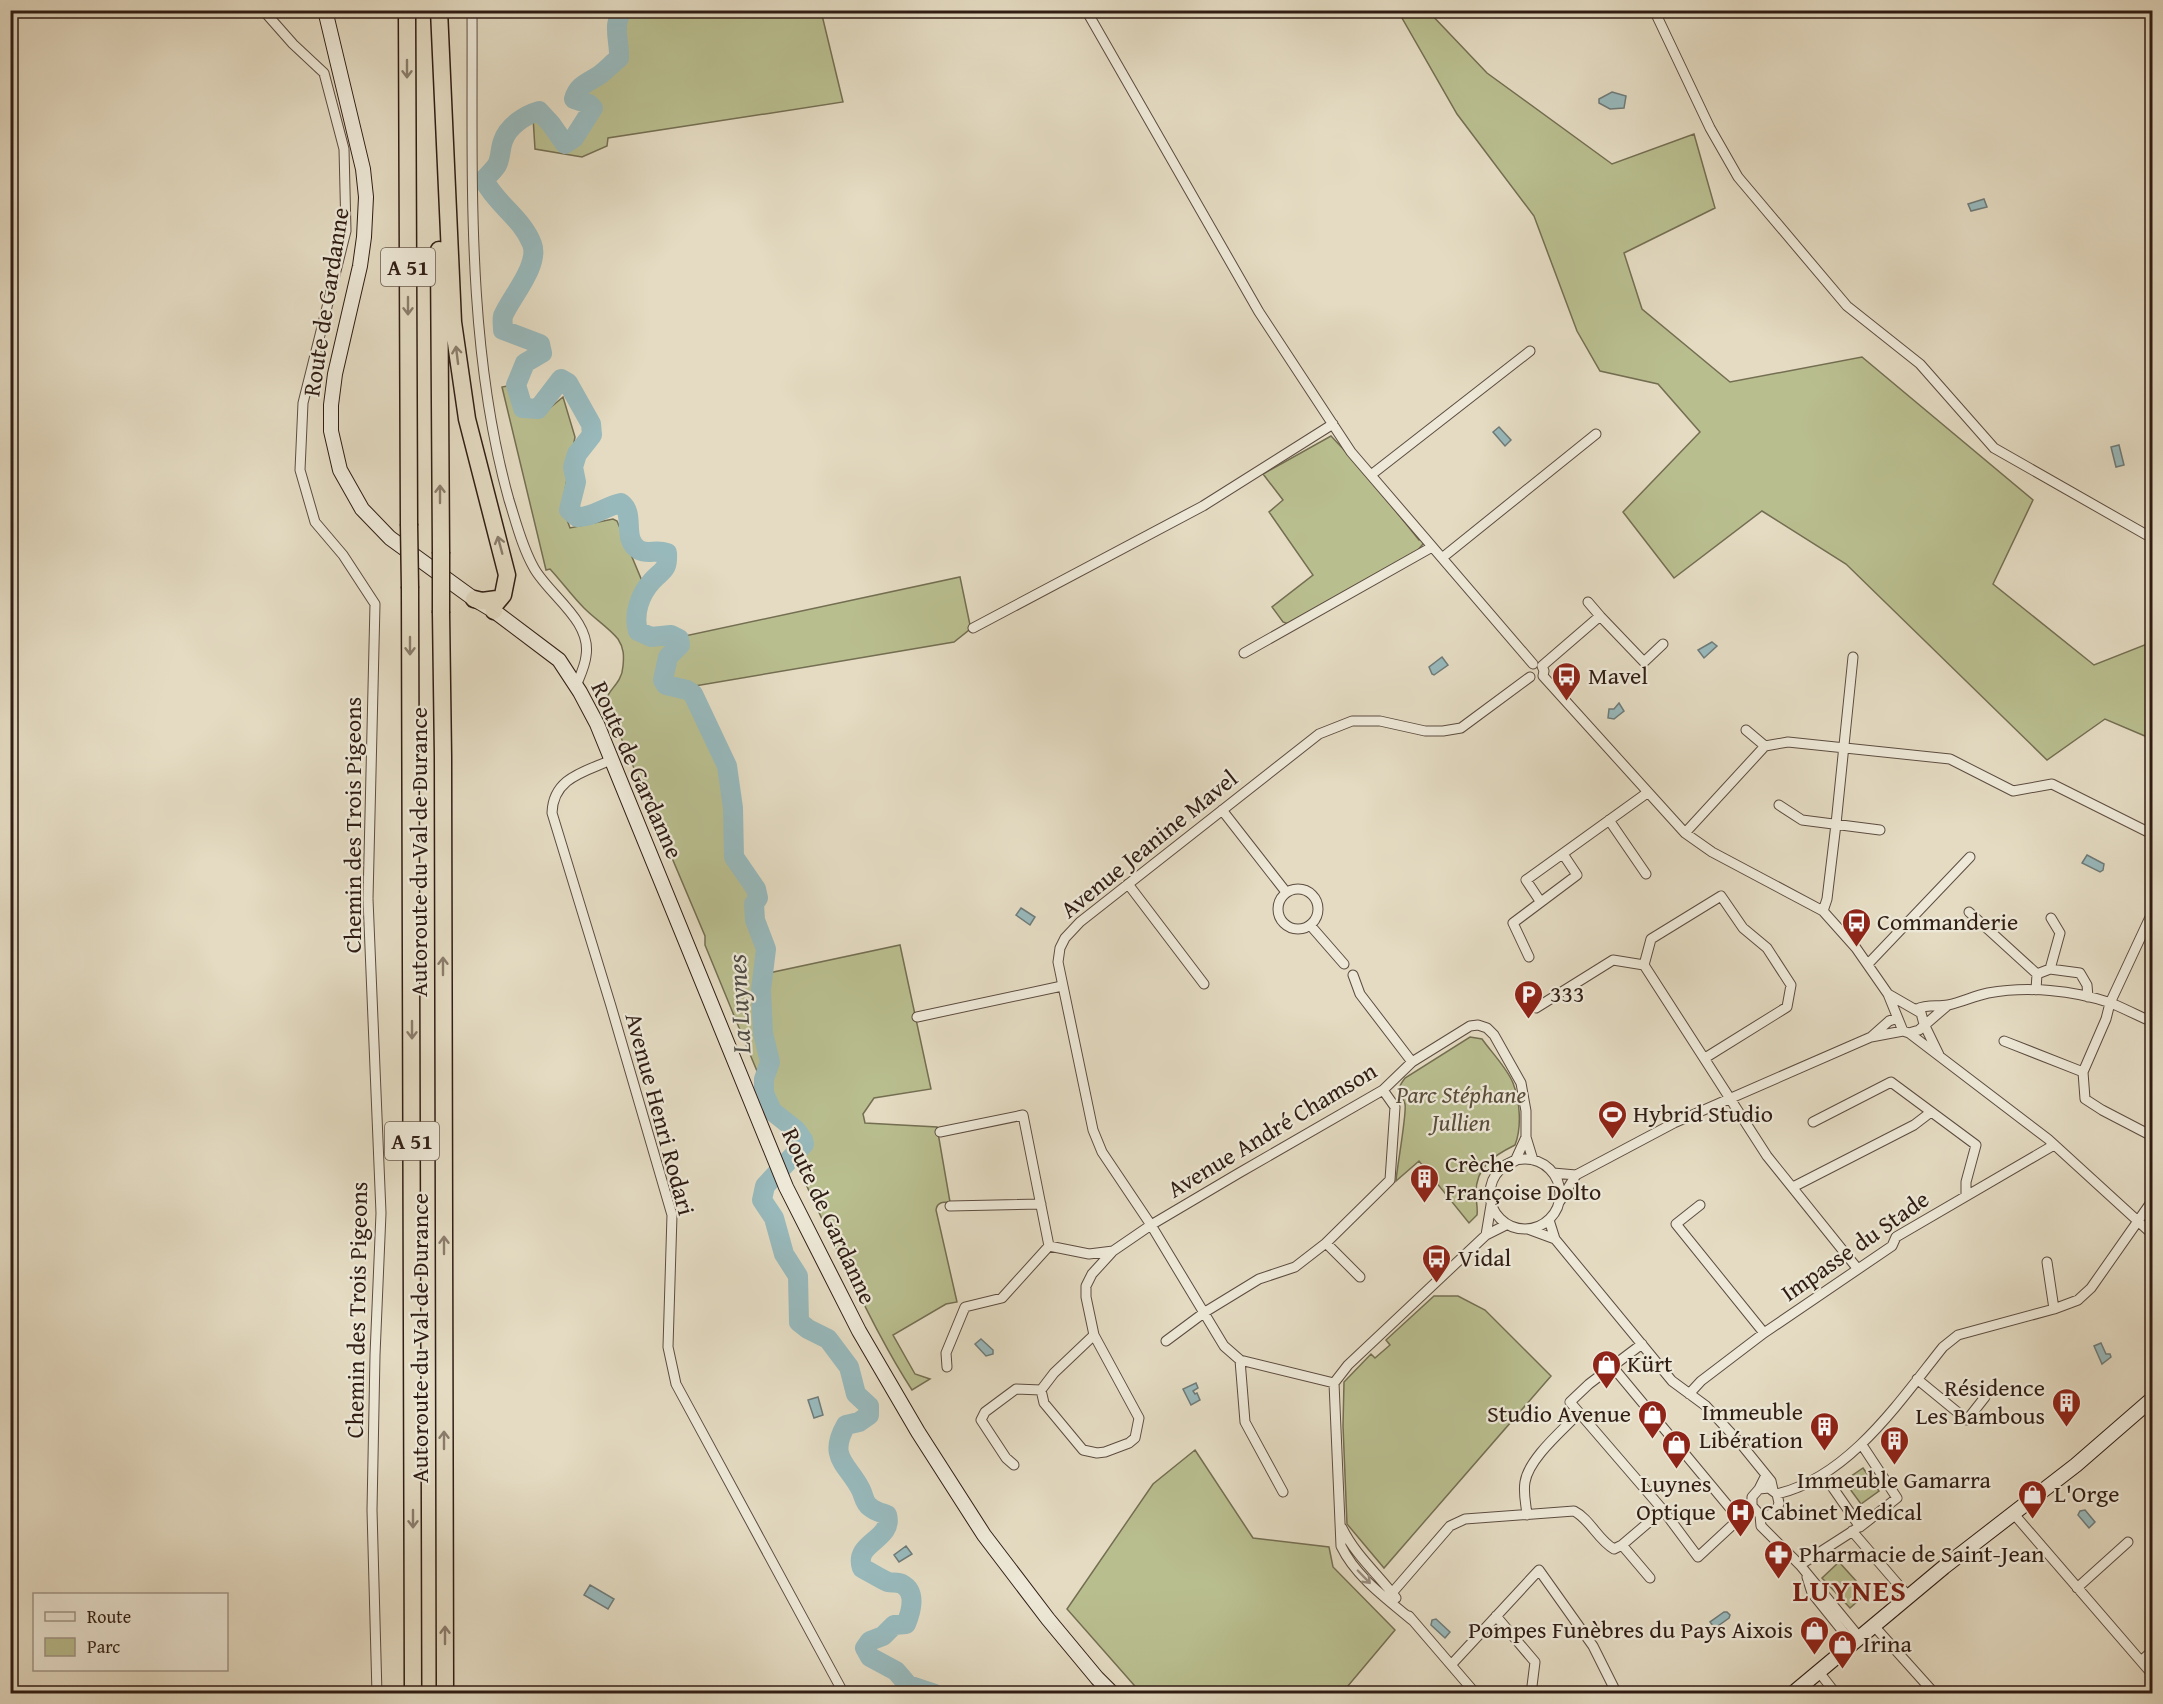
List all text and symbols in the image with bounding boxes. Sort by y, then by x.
one-way arrow [401,58,413,78]
street label: Route de Gardanne [293,205,358,399]
road number: A 51 [381,248,435,286]
one-way arrow [402,295,414,315]
one-way arrow [452,345,463,365]
one-way arrow [434,484,446,504]
one-way arrow [494,535,505,554]
one-way arrow [404,636,416,656]
place label: Mavel [1588,658,1648,693]
bus stop icon: Mavel [1551,660,1583,702]
street label: Route de Gardanne [583,675,692,864]
street label: Chemin des Trois Pigeons [335,697,370,953]
street label: Autoroute du Val de Durance [401,707,436,997]
street label: Avenue Jeanine Mavel [1052,761,1245,926]
place label: Commanderie [1877,904,2018,939]
bus stop icon: Commanderie [1840,906,1872,948]
water label: La Luynes [716,953,761,1056]
one-way arrow [437,957,449,977]
place label: 333 [1550,976,1585,1011]
parking icon: 333 [1513,978,1545,1020]
street label: Avenue Henri Rodari [617,1009,704,1219]
one-way arrow [406,1020,418,1040]
street label: Avenue André Chamson [1160,1053,1384,1206]
park label: Parc Stéphane Jullien [1395,1077,1526,1140]
place label: Hybrid Studio [1633,1096,1773,1131]
sports icon: Hybrid Studio [1596,1098,1628,1140]
road number: A 51 [385,1122,439,1160]
street label: Route de Gardanne [773,1122,886,1310]
place label: Crèche Françoise Dolto [1445,1146,1601,1209]
building icon: Crèche Françoise Dolto [1408,1162,1440,1204]
street label: Chemin des Trois Pigeons [337,1181,376,1439]
street label: Impasse du Stade [1774,1181,1936,1310]
street label: Autoroute du Val de Durance [402,1193,437,1483]
one-way arrow [438,1236,450,1256]
place label: Vidal [1458,1240,1512,1275]
bus stop icon: Vidal [1421,1242,1453,1284]
place label: Kürt [1627,1346,1673,1381]
shop icon: Kürt [1590,1348,1622,1390]
place label: Résidence Les Bambous [1915,1370,2045,1433]
building icon: Résidence Les Bambous [2050,1386,2082,1428]
place label: Immeuble Libération [1699,1394,1804,1457]
place label: Studio Avenue [1487,1396,1631,1431]
shop icon: Studio Avenue [1636,1398,1668,1440]
building icon: Immeuble Libération [1808,1410,1840,1452]
building icon: Immeuble Gamarra [1878,1424,1910,1466]
shop icon: Luynes Optique [1660,1428,1692,1470]
one-way arrow [438,1431,450,1451]
place label: Immeuble Gamarra [1797,1462,1992,1497]
place label: Luynes Optique [1636,1466,1716,1529]
place label: L'Orge [2054,1476,2120,1511]
shop icon: L'Orge [2017,1478,2049,1520]
place label: Cabinet Medical [1761,1494,1923,1529]
hospital icon: Cabinet Medical [1724,1496,1756,1538]
one-way arrow [407,1509,419,1529]
place label: Pharmacie de Saint-Jean [1799,1536,2045,1571]
pharmacy icon: Pharmacie de Saint-Jean [1762,1538,1794,1580]
district label: LUYNES [1792,1568,1908,1612]
one-way arrow [1357,1570,1371,1585]
legend [33,1593,228,1671]
text: Route [87,1603,131,1630]
place label: Pompes Funèbres du Pays Aixois [1468,1612,1793,1647]
shop icon: Pompes Funèbres du Pays Aixois [1798,1614,1830,1656]
one-way arrow [439,1626,451,1646]
place label: Irina [1863,1626,1912,1661]
shop icon: Irina [1826,1628,1858,1670]
text: Parc [87,1633,120,1660]

